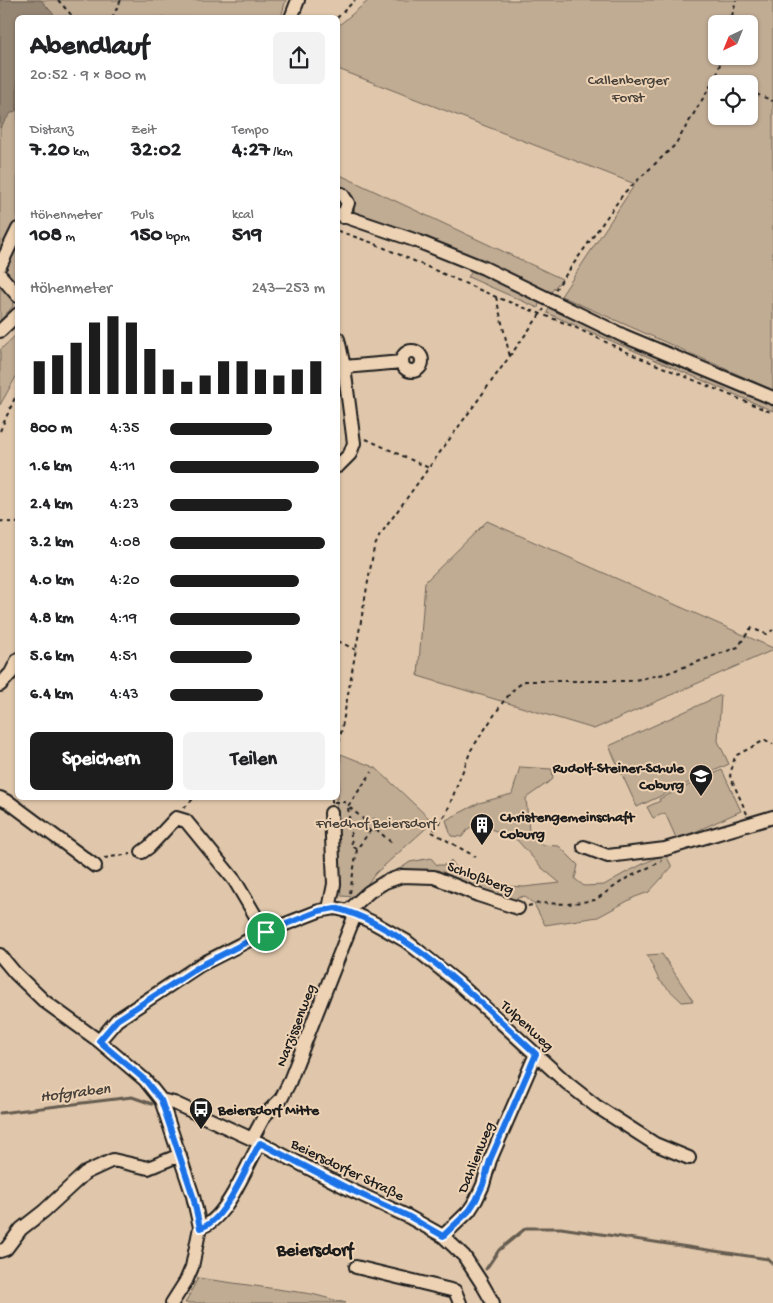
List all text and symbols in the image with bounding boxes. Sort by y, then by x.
north arrow [708,15,758,65]
map controls [708,15,758,125]
text: Abendlauf [30,31,149,64]
button: share [273,32,325,84]
text: 20:52 · 9 × 800 m [30,67,146,86]
park label: Callenberger Forst [588,72,670,107]
button: locate [708,75,758,125]
text: Distanz [30,122,74,139]
text: Zeit [131,122,156,139]
text: Tempo [232,122,269,139]
text: 7.20 [30,139,70,164]
text: 32:02 [131,139,181,164]
text: 4:27 [232,139,270,164]
text: km [70,144,89,161]
text: /km [270,144,293,161]
text: Höhenmeter [30,207,102,224]
text: Puls [131,207,154,224]
text: kcal [232,207,254,224]
text: 108 [30,224,62,249]
text: 150 [131,224,162,249]
text: 519 [232,224,262,249]
text: m [62,229,75,246]
text: bpm [162,229,190,246]
text: Höhenmeter [30,280,112,299]
text: 243–253 m [252,280,325,299]
text: 800 m [30,420,72,439]
text: 4:35 [110,420,139,439]
text: 1.6 km [30,458,72,477]
text: 4:11 [110,458,136,477]
text: 2.4 km [30,496,73,515]
text: 4:23 [110,496,139,515]
text: 3.2 km [30,534,73,553]
text: 4:08 [110,534,140,553]
text: 4.0 km [30,572,74,591]
text: 4:20 [110,572,140,591]
text: 4.8 km [30,610,74,629]
text: 4:19 [110,610,137,629]
text: 5.6 km [30,648,74,667]
text: 4:51 [110,648,137,667]
text: 6.4 km [30,686,73,705]
text: 4:43 [110,686,138,705]
button: Speichern [30,732,173,790]
button: Teilen [183,732,325,790]
place label: Rudolf-Steiner-Schule Coburg [552,760,685,795]
school or university icon: Rudolf-Steiner-Schule Coburg [688,763,714,797]
place label: Christengemeinschaft Coburg [499,809,636,844]
building icon: Christengemeinschaft Coburg [469,812,495,846]
park label: Friedhof Beiersdorf [315,815,438,833]
street label: Schloßberg [444,858,516,900]
pin [245,911,287,953]
icon: arrive [252,918,280,946]
street label: Narzissenweg [273,982,321,1070]
street label: Tulpenweg [496,997,557,1056]
water label: Hofgraben [39,1081,112,1108]
bus stop icon: Beiersdorf Mitte [188,1096,214,1130]
place label: Beiersdorf Mitte [217,1102,320,1120]
street label: Dahlienweg [454,1119,499,1197]
street label: Beiersdorfer Straße [287,1135,407,1206]
district label: Beiersdorf [276,1241,355,1262]

